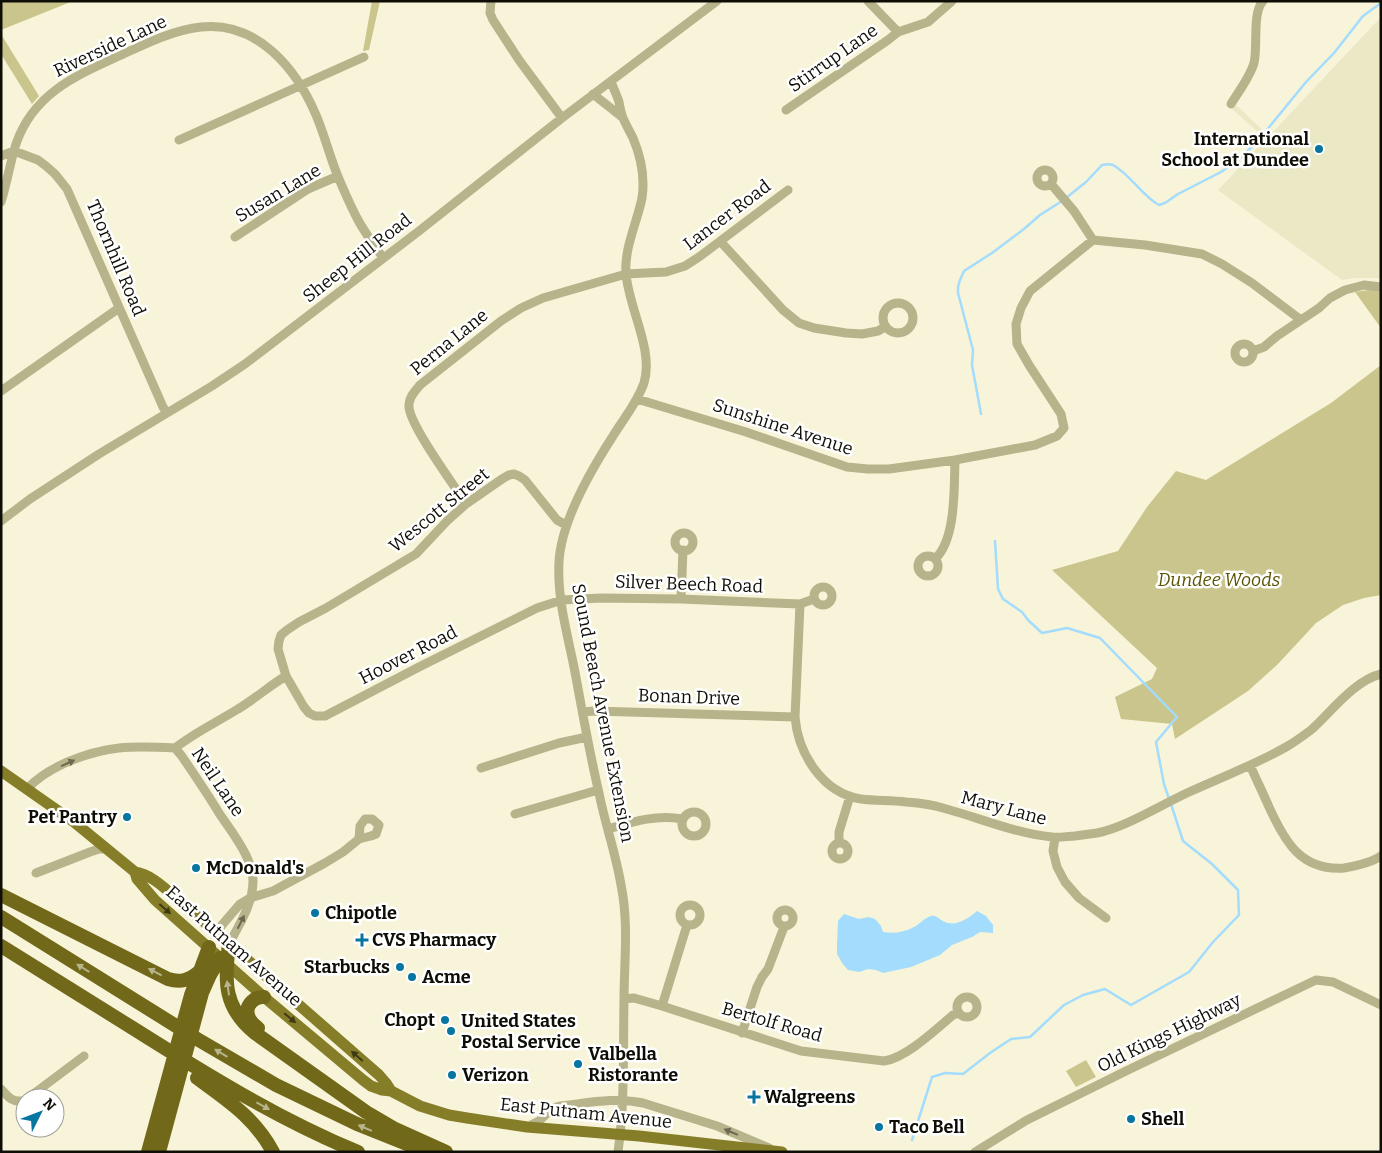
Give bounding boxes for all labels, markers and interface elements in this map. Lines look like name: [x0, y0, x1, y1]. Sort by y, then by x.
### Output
street label: Riverside Lane: [50, 10, 170, 82]
street label: Stirrup Lane: [784, 19, 882, 97]
place label: International School at Dundee: [1161, 128, 1309, 171]
marker: International School at Dundee: [1313, 143, 1325, 155]
street label: Susan Lane: [231, 159, 325, 227]
street label: Lancer Road: [679, 175, 775, 255]
street label: Thornhill Road: [82, 197, 150, 320]
street label: Sheep Hill Road: [298, 208, 416, 307]
street label: Perna Lane: [406, 304, 492, 380]
street label: Sunshine Avenue: [710, 394, 856, 460]
street label: Wescott Street: [385, 463, 494, 557]
park label: Dundee Woods: [1158, 569, 1281, 591]
street label: Silver Beech Road: [615, 570, 764, 598]
street label: Sound Beach Avenue Extension: [567, 582, 639, 845]
street label: Hoover Road: [355, 621, 461, 689]
street label: Bonan Drive: [637, 684, 741, 710]
street label: Neil Lane: [187, 743, 249, 821]
one-way arrow: [61, 758, 75, 766]
street label: Mary Lane: [959, 786, 1049, 830]
place label: Pet Pantry: [28, 806, 118, 828]
marker: Pet Pantry: [121, 811, 133, 823]
place label: McDonald's: [206, 857, 304, 879]
marker: McDonald's: [190, 862, 202, 874]
street label: East Putnam Avenue: [162, 881, 306, 1011]
place label: Chipotle: [325, 902, 397, 924]
one-way arrow: [158, 903, 170, 915]
marker: Chipotle: [309, 907, 321, 919]
one-way arrow: [237, 915, 245, 929]
place label: CVS Pharmacy: [372, 929, 497, 951]
marker: CVS Pharmacy: [356, 934, 368, 946]
place label: Starbucks: [304, 956, 390, 978]
marker: Starbucks: [394, 961, 406, 973]
one-way arrow: [76, 963, 90, 972]
place label: Acme: [422, 966, 471, 988]
one-way arrow: [148, 968, 162, 976]
marker: Acme: [406, 971, 418, 983]
one-way arrow: [224, 980, 232, 996]
street label: Old Kings Highway: [1094, 988, 1245, 1077]
street label: Bertolf Road: [719, 997, 825, 1047]
place label: Chopt: [384, 1009, 435, 1031]
place label: United States Postal Service: [461, 1010, 581, 1053]
one-way arrow: [283, 1013, 296, 1024]
marker: Chopt: [439, 1014, 451, 1026]
marker: United States Postal Service: [445, 1025, 457, 1037]
place label: Valbella Ristorante: [588, 1043, 678, 1086]
one-way arrow: [215, 1049, 228, 1058]
one-way arrow: [351, 1051, 363, 1062]
marker: Valbella Ristorante: [572, 1058, 584, 1070]
place label: Verizon: [462, 1064, 529, 1086]
marker: Verizon: [446, 1069, 458, 1081]
place label: Walgreens: [764, 1086, 856, 1108]
north arrow: [15, 1088, 65, 1138]
marker: Walgreens: [748, 1091, 760, 1103]
street label: East Putnam Avenue: [499, 1093, 673, 1133]
text: N: [39, 1095, 59, 1114]
one-way arrow: [255, 1102, 270, 1110]
place label: Shell: [1141, 1108, 1185, 1130]
marker: Shell: [1125, 1113, 1137, 1125]
place label: Taco Bell: [889, 1116, 965, 1138]
marker: Taco Bell: [873, 1121, 885, 1133]
one-way arrow: [358, 1123, 373, 1131]
one-way arrow: [724, 1128, 739, 1136]

